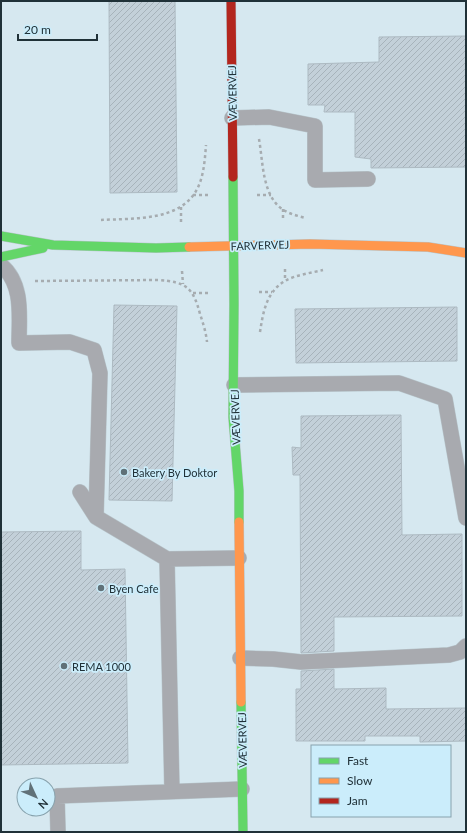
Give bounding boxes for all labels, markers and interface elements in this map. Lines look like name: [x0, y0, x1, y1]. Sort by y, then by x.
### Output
scale bar: [18, 16, 97, 42]
text: 20 m: [24, 22, 51, 37]
street label: VÆVERVEJ: [225, 65, 239, 121]
street label: FARVERVEJ: [230, 237, 290, 253]
street label: VÆVERVEJ: [228, 389, 242, 445]
place label: Bakery By Doktor: [132, 466, 217, 479]
marker: Bakery By Doktor: [119, 467, 129, 477]
place label: Byen Cafe: [109, 582, 159, 595]
marker: Byen Cafe: [96, 583, 106, 593]
place label: REMA 1000: [72, 660, 131, 673]
marker: REMA 1000: [59, 661, 69, 671]
street label: VÆVERVEJ: [235, 712, 249, 768]
legend: [311, 745, 451, 817]
text: Fast: [347, 753, 369, 768]
text: Slow: [347, 773, 373, 788]
north arrow: [16, 777, 56, 817]
text: Jam: [347, 793, 368, 808]
text: N: [36, 797, 51, 812]

